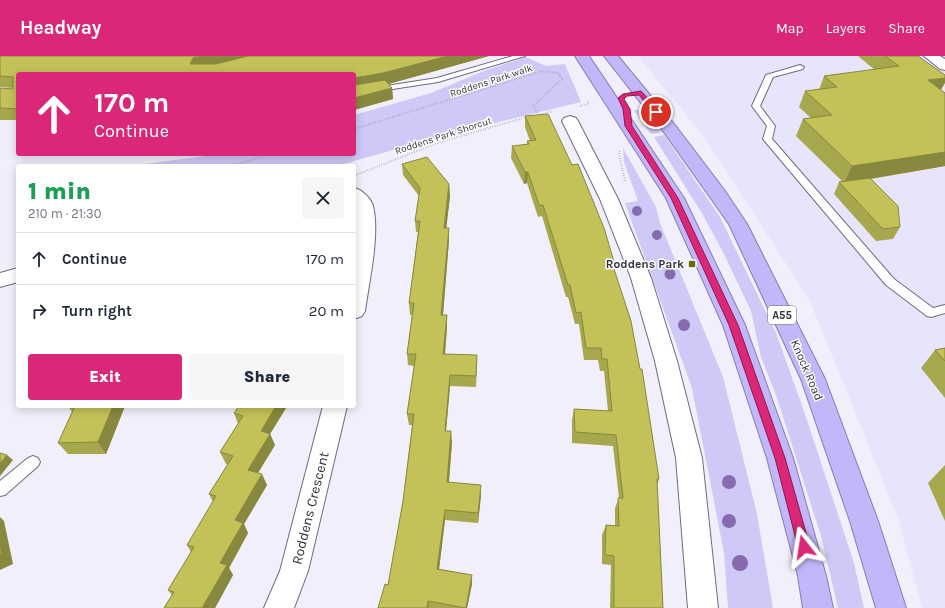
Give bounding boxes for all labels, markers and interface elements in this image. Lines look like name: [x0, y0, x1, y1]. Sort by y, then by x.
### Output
text: Headway: [20, 17, 101, 39]
text: Map: [776, 20, 804, 37]
text: Layers: [826, 20, 866, 37]
text: Share: [888, 20, 925, 37]
street label: Roddens Park walk: [449, 62, 534, 100]
text: 170 m: [94, 86, 169, 119]
icon: ahead: [28, 88, 80, 140]
pin: [639, 95, 673, 129]
icon: arrive: [645, 101, 667, 123]
street label: Roddens Park Shorcut: [393, 115, 493, 157]
text: Continue: [94, 120, 169, 142]
text: 1 min: [28, 177, 91, 205]
button: close: [302, 177, 344, 219]
text: 210 m · 21:30: [28, 206, 102, 221]
icon: ahead: [28, 248, 50, 270]
text: Continue: [62, 250, 127, 268]
text: 170 m: [306, 250, 344, 268]
place label: Roddens Park: [606, 257, 684, 271]
marker: Roddens Park: [687, 259, 697, 269]
icon: right: [28, 300, 50, 322]
text: Turn right: [62, 302, 132, 320]
text: 20 m: [309, 302, 344, 320]
road number: A55: [768, 306, 796, 324]
street label: Knock Road: [788, 338, 826, 402]
button: Exit: [28, 354, 182, 400]
button: Share: [190, 354, 344, 400]
street label: Roddens Crescent: [288, 450, 333, 566]
position arrow: [783, 526, 825, 568]

